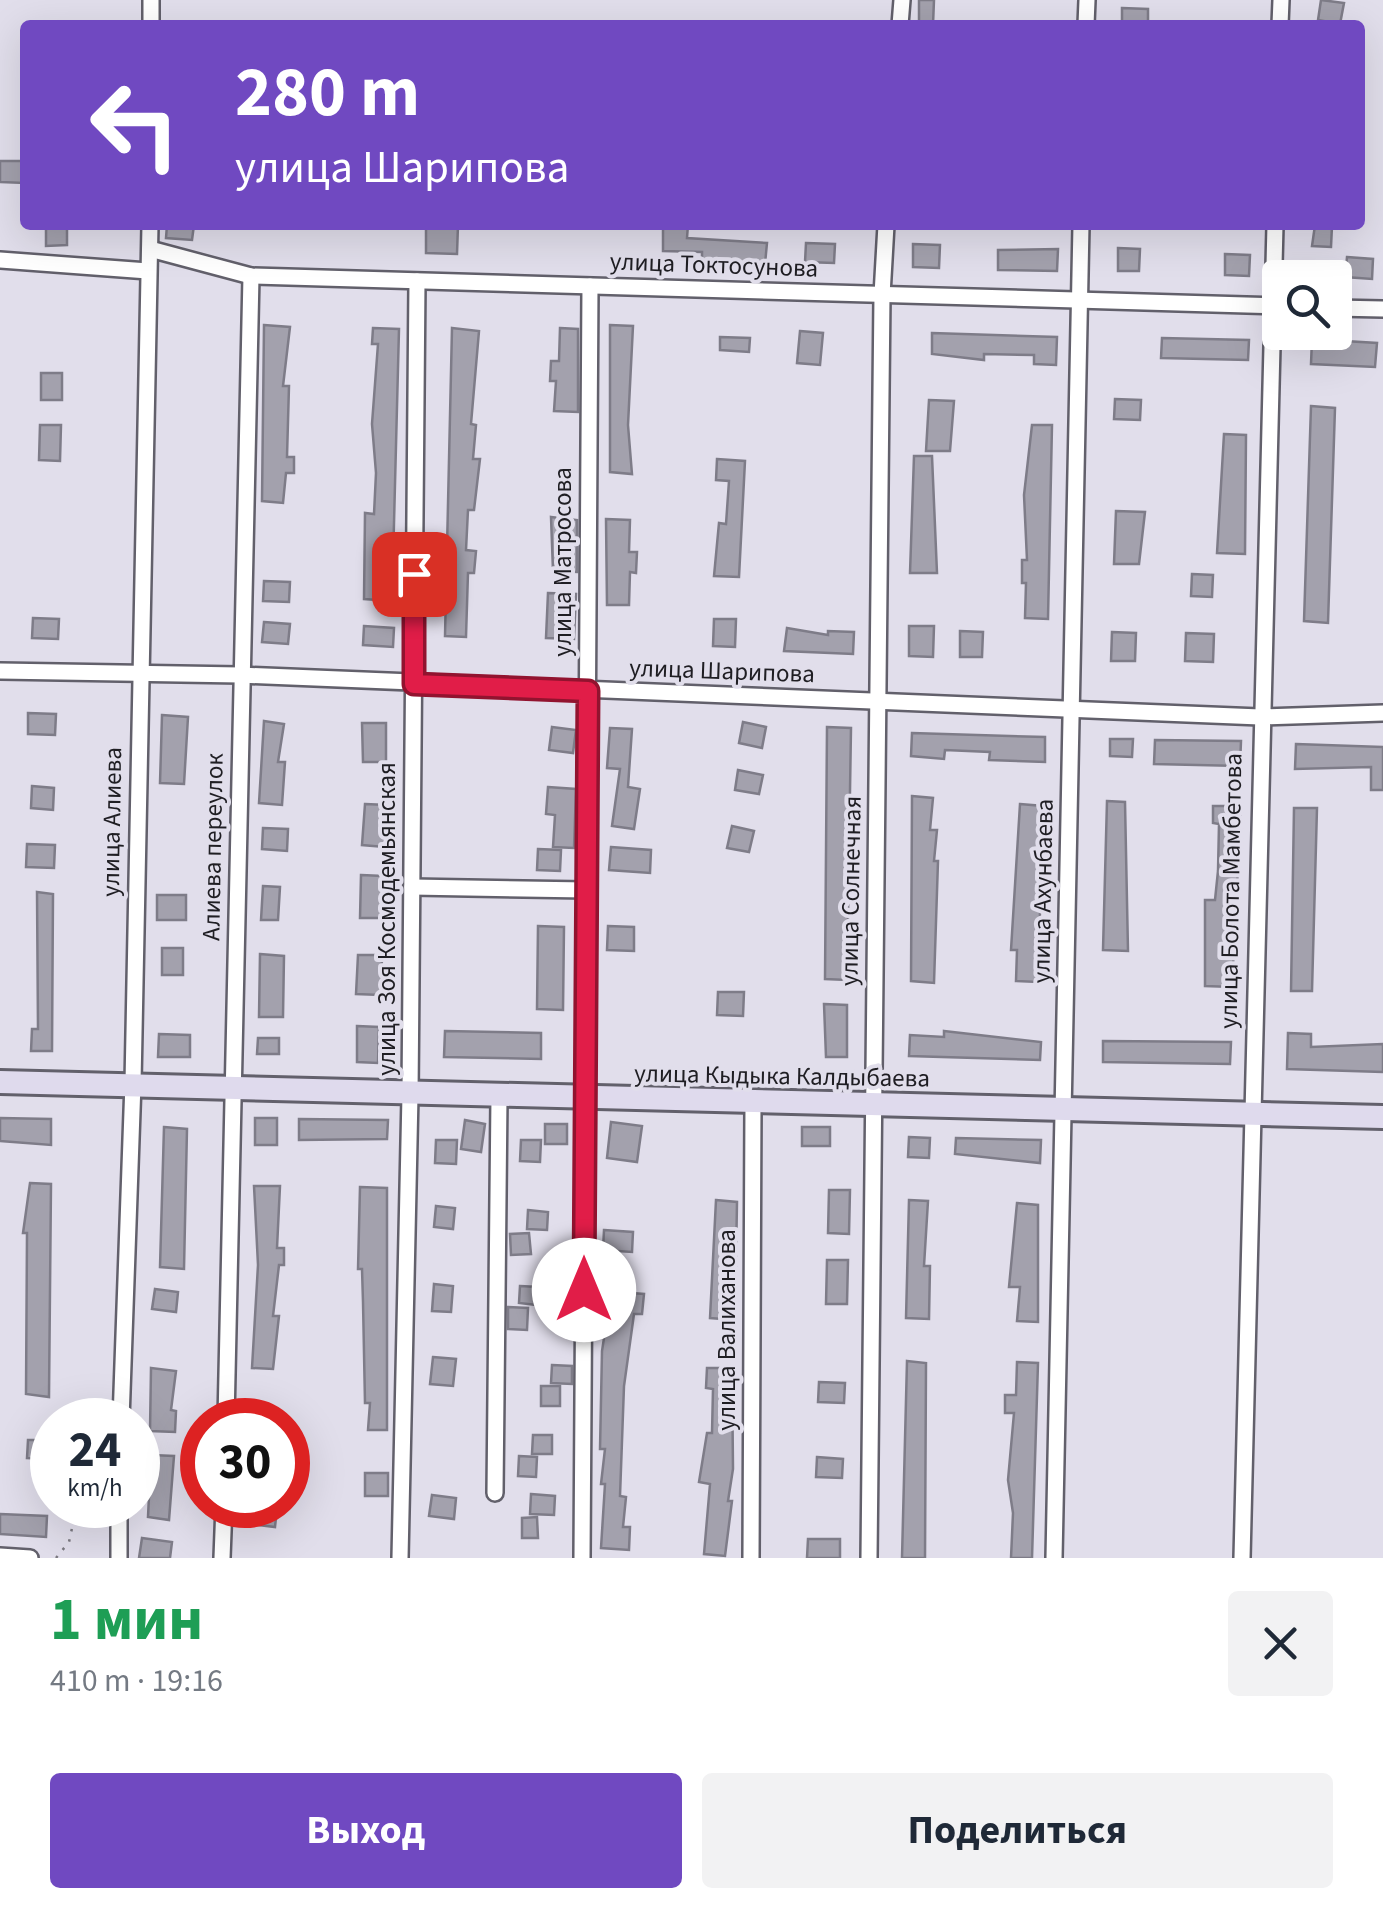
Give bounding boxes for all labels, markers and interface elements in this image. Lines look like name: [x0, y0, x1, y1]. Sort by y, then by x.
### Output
text: 280 m: [235, 43, 420, 143]
icon: left: [70, 60, 200, 190]
text: улица Шарипова: [235, 136, 569, 200]
street label: улица Токтосунова: [609, 243, 819, 287]
map controls: [1262, 260, 1352, 350]
button: search: [1262, 260, 1352, 350]
street label: улица Матросова: [545, 467, 581, 657]
pin: [372, 532, 457, 617]
icon: arrive: [387, 547, 442, 602]
street label: улица Шарипова: [629, 650, 815, 692]
street label: улица Алиева: [93, 747, 131, 897]
street label: Алиева переулок: [193, 752, 233, 941]
street label: улица Болота Мамбетова: [1211, 753, 1251, 1029]
street label: улица Зоя Космодемьянская: [369, 762, 405, 1076]
street label: улица Солнечная: [831, 795, 871, 987]
street label: улица Ахунбаева: [1023, 798, 1063, 984]
street label: улица Кыдыка Калдыбаева: [634, 1055, 930, 1097]
street label: улица Валиханова: [709, 1229, 745, 1431]
position arrow: [532, 1238, 636, 1342]
speed limit sign: 30: [180, 1398, 310, 1528]
text: 24: [69, 1415, 121, 1486]
text: km/h: [67, 1470, 123, 1506]
text: 1 мин: [50, 1578, 203, 1663]
button: close: [1228, 1591, 1333, 1696]
text: 410 m · 19:16: [50, 1658, 223, 1704]
button: Выход: [50, 1773, 682, 1888]
button: Поделиться: [702, 1773, 1333, 1888]

